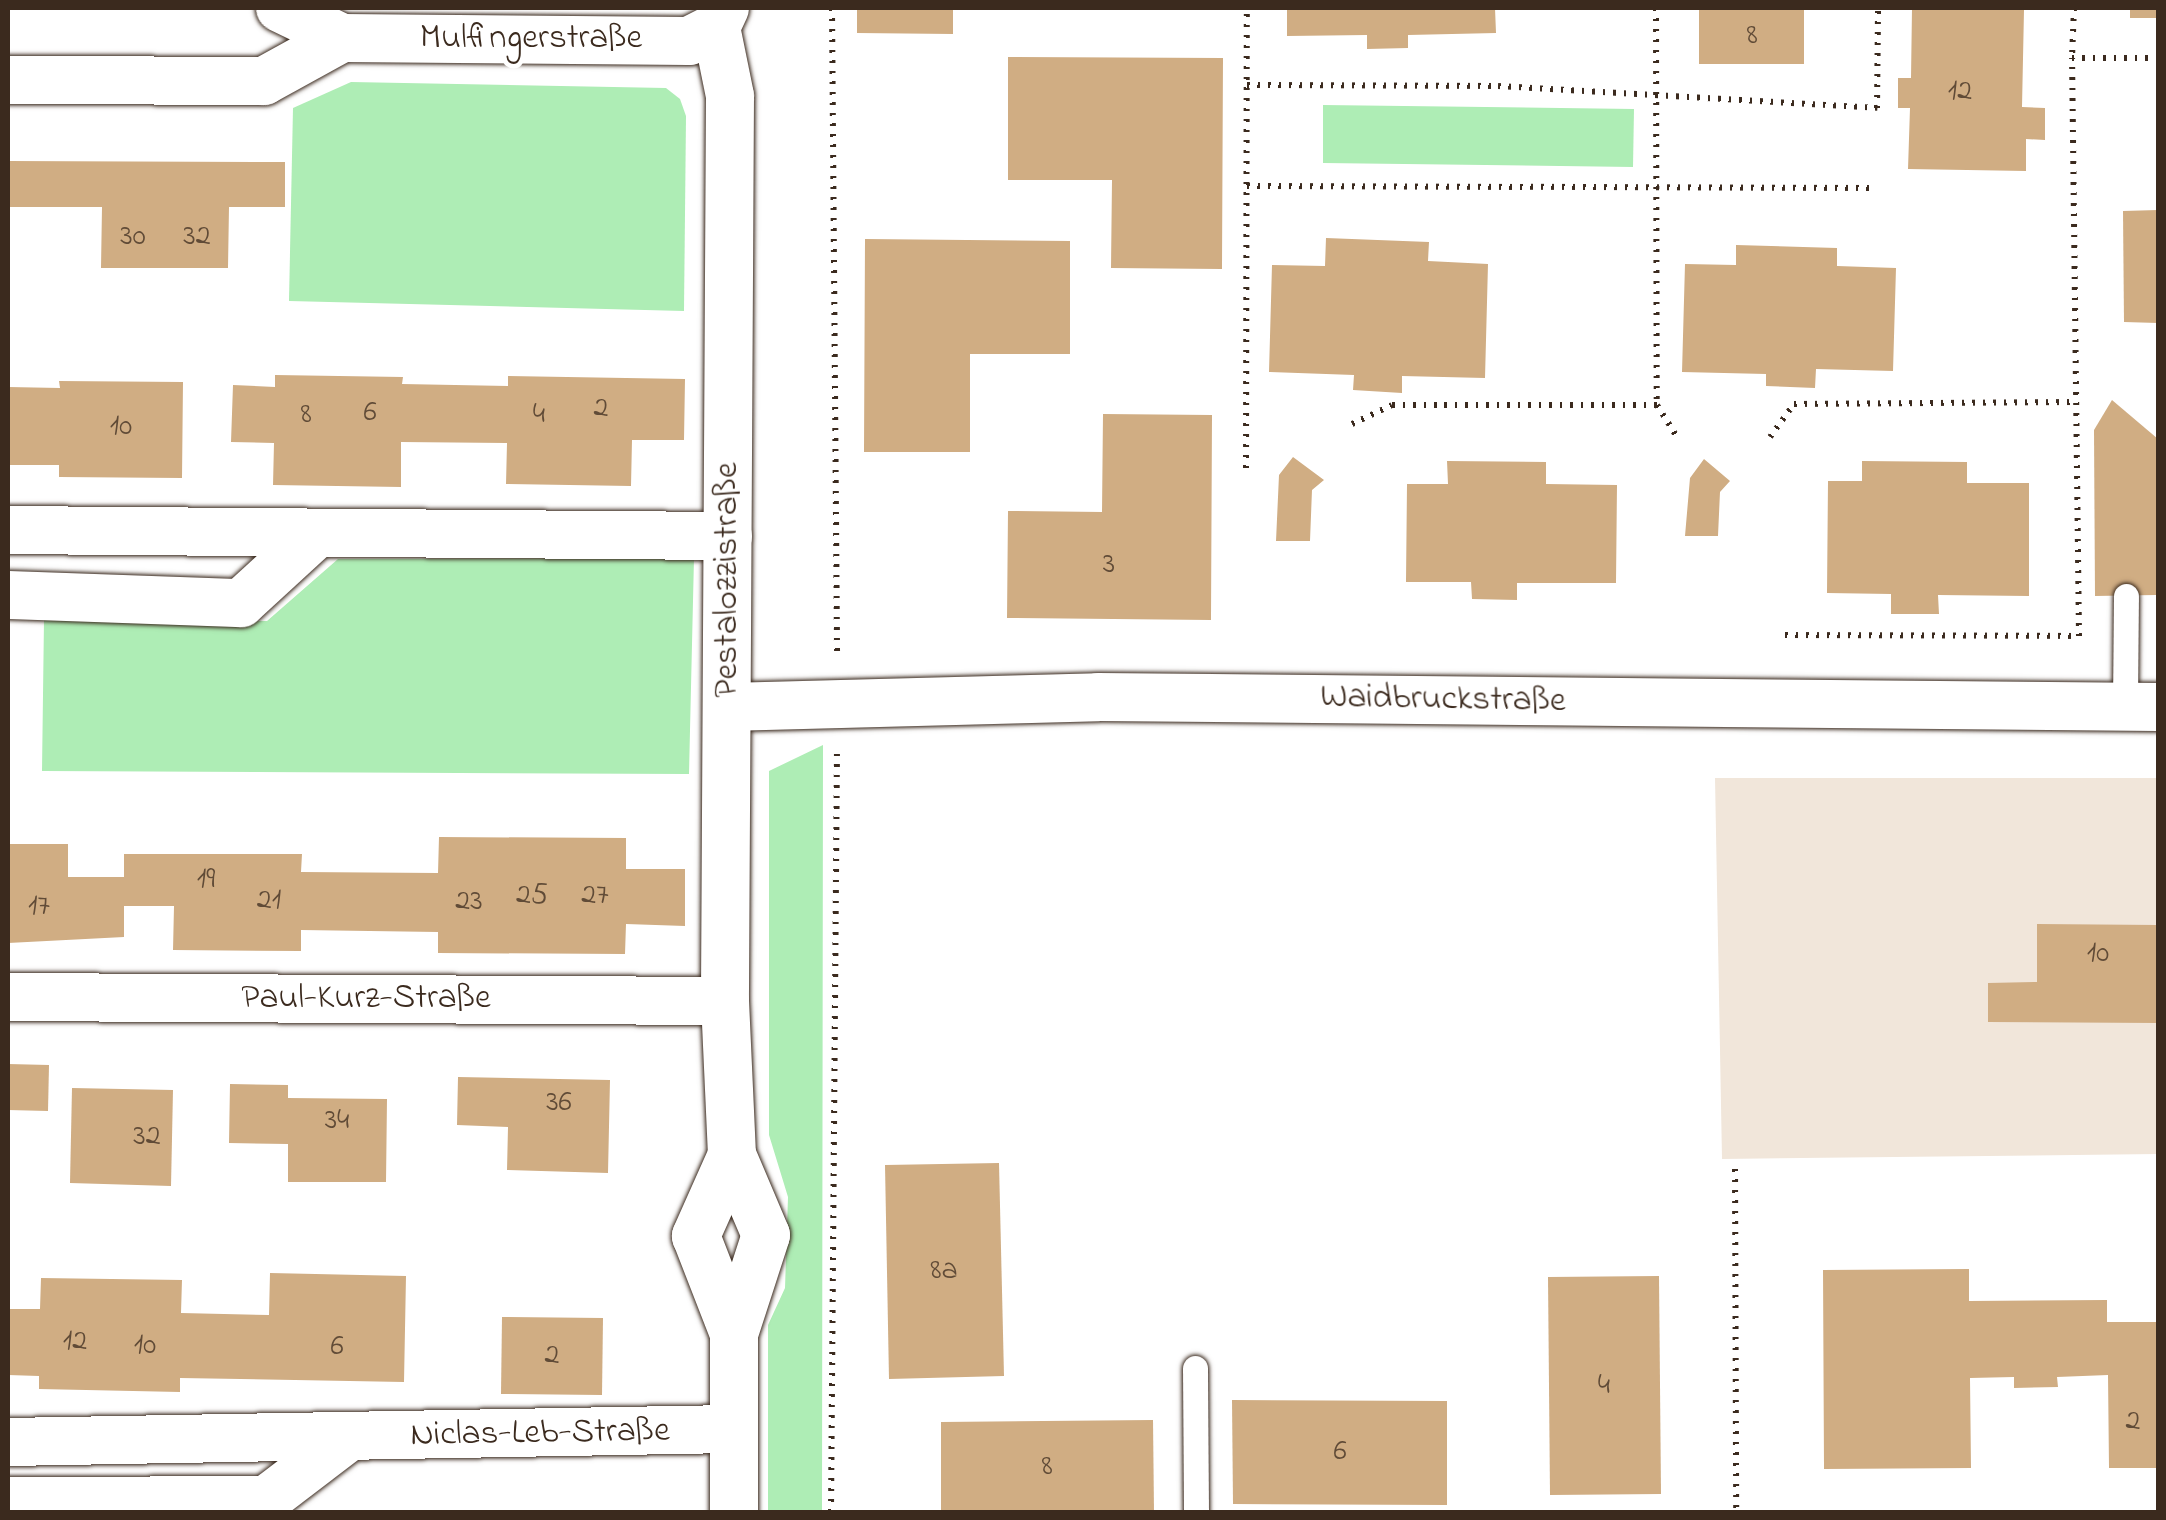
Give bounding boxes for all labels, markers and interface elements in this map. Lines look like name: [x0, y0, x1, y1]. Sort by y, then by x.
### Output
street label: Mulfingerstraße: [420, 18, 642, 60]
house number: 8: [1746, 18, 1758, 54]
house number: 12: [1948, 74, 1972, 110]
house number: 30: [120, 219, 146, 255]
house number: 32: [183, 219, 211, 255]
house number: 2: [594, 391, 608, 427]
house number: 6: [363, 395, 377, 431]
house number: 8: [300, 397, 312, 433]
house number: 4: [533, 397, 545, 433]
house number: 10: [110, 409, 132, 445]
street label: Pestalozzistraße: [707, 462, 749, 698]
house number: 3: [1103, 547, 1115, 583]
street label: Waidbruckstraße: [1320, 677, 1566, 723]
house number: 19: [197, 862, 215, 898]
house number: 25: [516, 878, 548, 914]
house number: 27: [581, 878, 609, 914]
house number: 21: [257, 883, 281, 919]
house number: 23: [455, 884, 483, 920]
house number: 17: [28, 889, 50, 925]
house number: 10: [2087, 936, 2109, 972]
street label: Paul-Kurz-Straße: [241, 978, 491, 1020]
house number: 36: [546, 1085, 572, 1121]
house number: 34: [325, 1103, 349, 1139]
house number: 32: [133, 1119, 161, 1155]
house number: 8a: [930, 1253, 958, 1289]
house number: 12: [63, 1324, 87, 1360]
house number: 10: [134, 1328, 156, 1364]
house number: 6: [330, 1329, 344, 1365]
house number: 2: [545, 1338, 559, 1374]
house number: 4: [1598, 1368, 1610, 1404]
house number: 2: [2126, 1404, 2140, 1440]
street label: Niclas-Leb-Straße: [410, 1411, 670, 1457]
house number: 6: [1333, 1434, 1347, 1470]
house number: 8: [1041, 1449, 1053, 1485]

